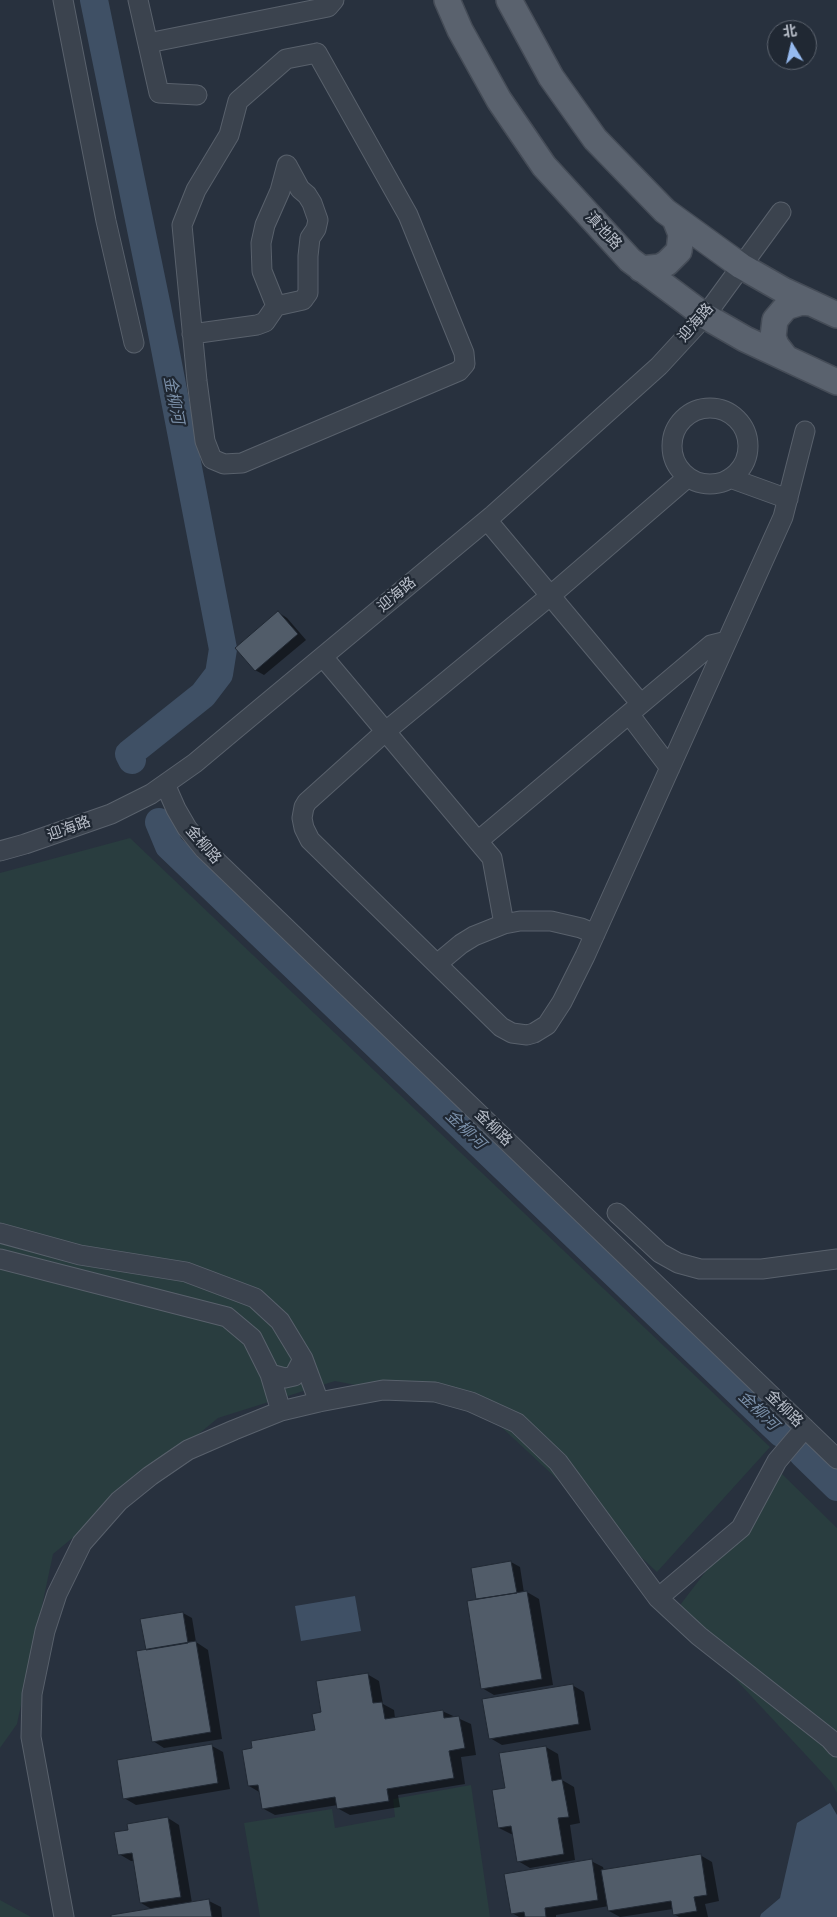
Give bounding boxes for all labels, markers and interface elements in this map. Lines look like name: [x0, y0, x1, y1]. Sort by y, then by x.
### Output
north arrow: [767, 20, 817, 70]
text: 北: [781, 21, 798, 41]
street label: 滇池路: [581, 208, 625, 254]
street label: 迎海路: [674, 300, 718, 346]
water label: 金柳河: [159, 375, 187, 425]
street label: 迎海路: [374, 574, 420, 616]
street label: 迎海路: [45, 813, 93, 845]
street label: 金柳路: [181, 822, 225, 868]
water label: 金柳河: [441, 1106, 489, 1154]
street label: 金柳路: [471, 1106, 515, 1150]
water label: 金柳河: [734, 1387, 782, 1435]
street label: 金柳路: [762, 1387, 806, 1431]

